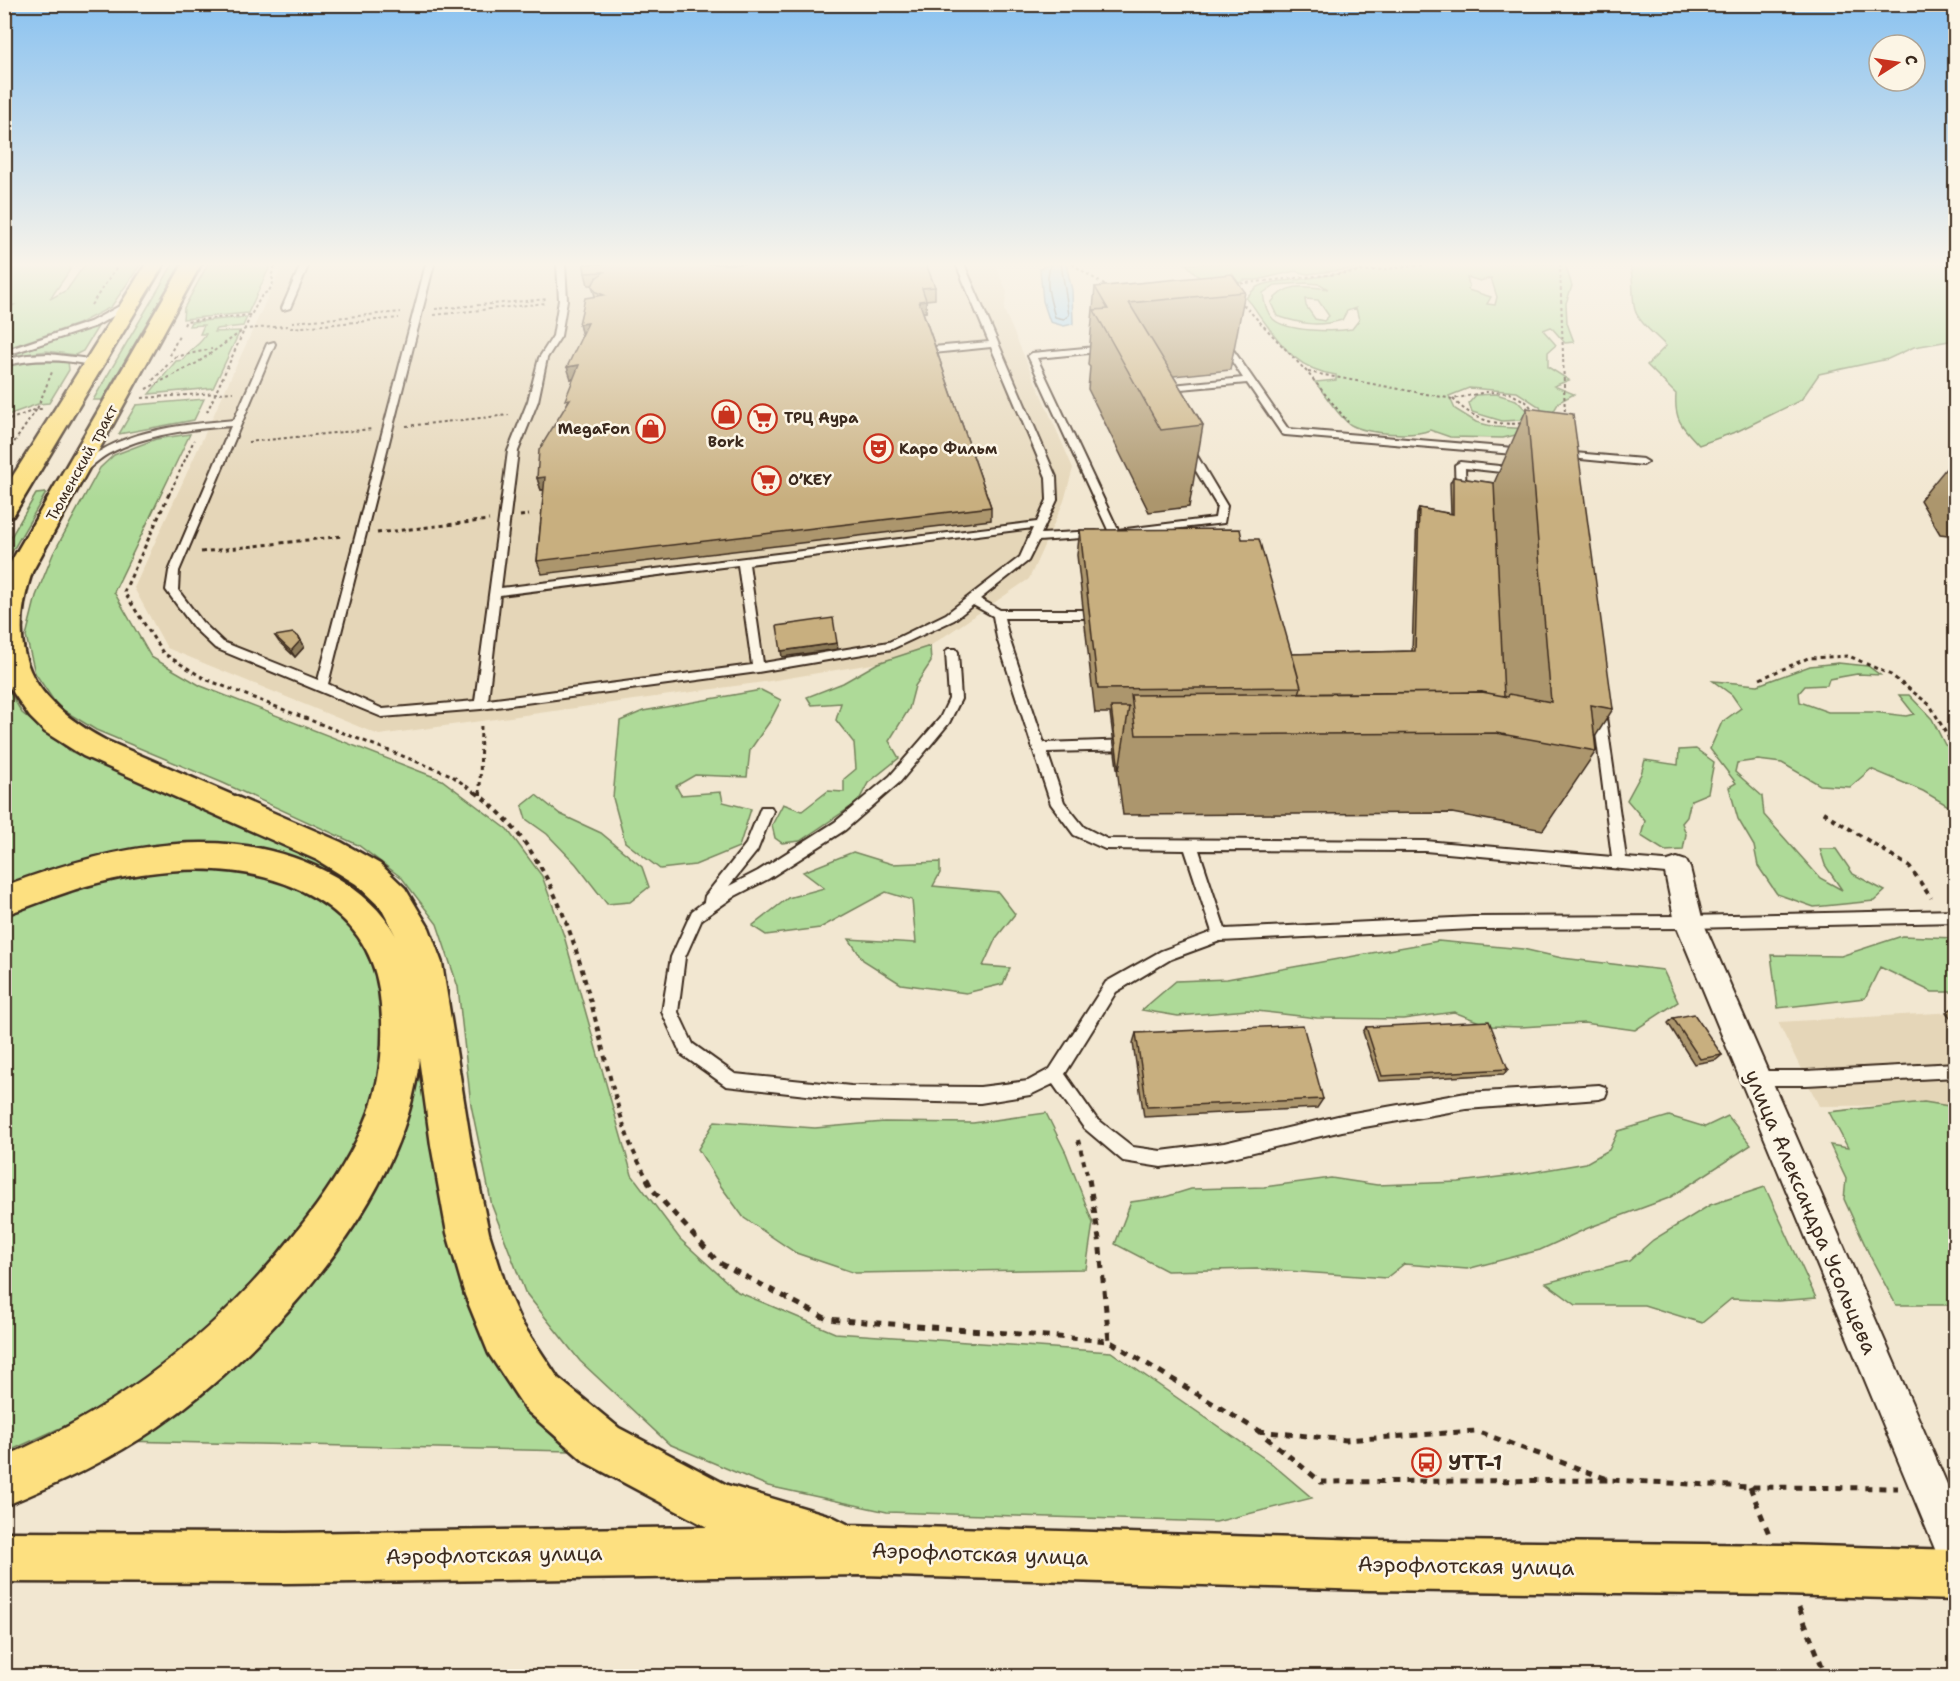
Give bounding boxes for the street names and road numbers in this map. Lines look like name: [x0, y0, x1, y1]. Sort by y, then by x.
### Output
street label: Тюменский тракт: [42, 401, 122, 525]
street label: улица Александра Усольцева: [1738, 1065, 1884, 1359]
street label: Аэрофлотская улица: [871, 1536, 1089, 1572]
street label: Аэрофлотская улица: [385, 1539, 603, 1571]
street label: Аэрофлотская улица: [1357, 1550, 1575, 1582]

